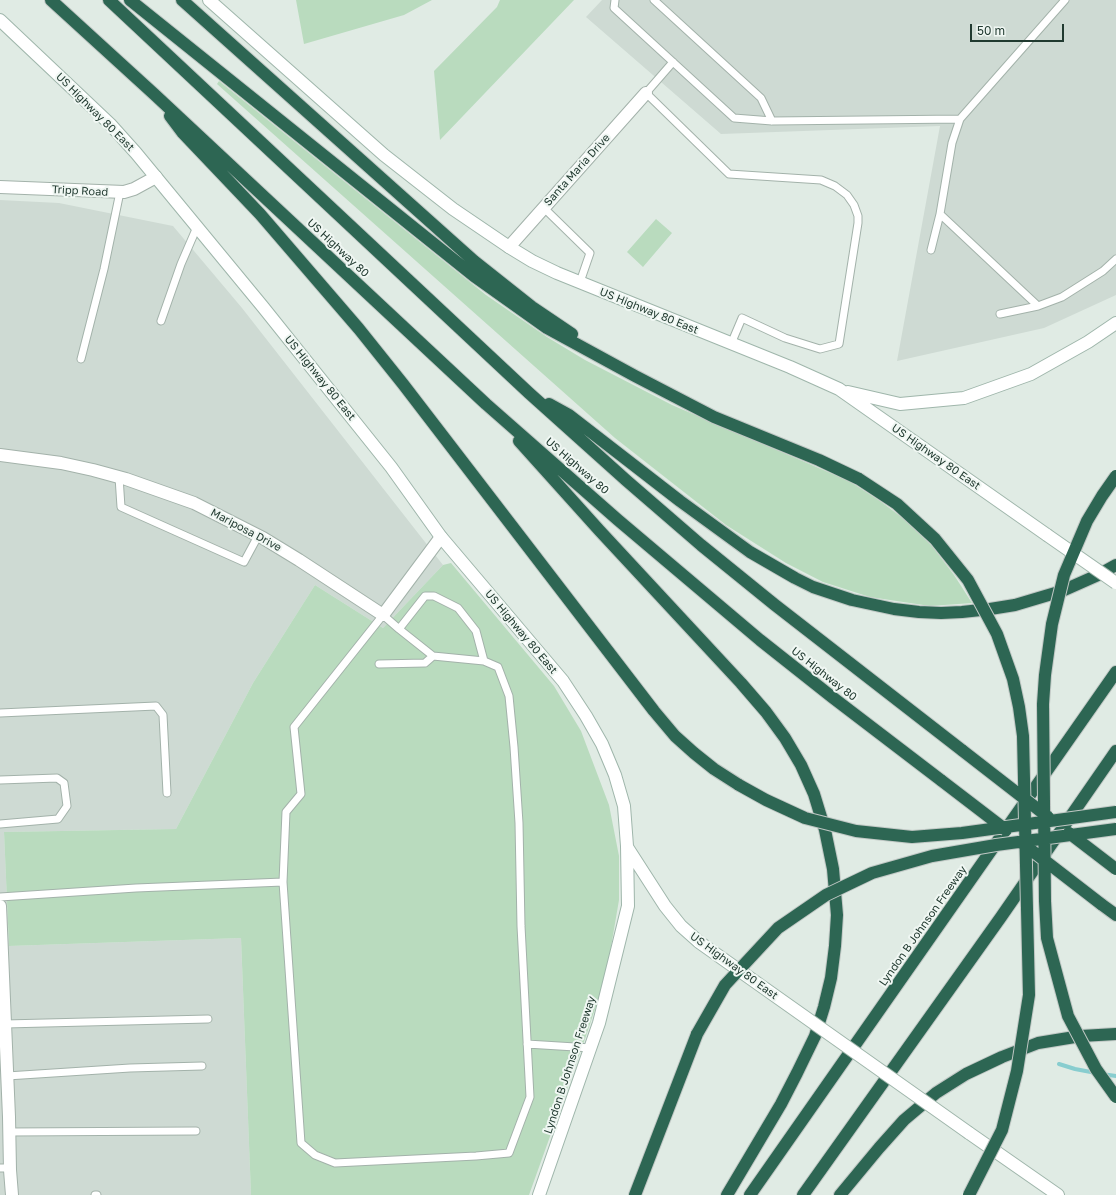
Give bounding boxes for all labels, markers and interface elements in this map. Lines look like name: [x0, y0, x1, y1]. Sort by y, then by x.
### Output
scale bar: [972, 16, 1066, 42]
text: 50 m: [977, 23, 1005, 38]
street label: US Highway 80 East: [53, 70, 137, 154]
street label: Santa Maria Drive: [541, 131, 613, 209]
street label: Tripp Road: [52, 183, 108, 199]
street label: US Highway 80: [304, 216, 372, 280]
street label: US Highway 80 East: [598, 285, 700, 337]
street label: US Highway 80 East: [282, 333, 358, 423]
street label: US Highway 80 East: [889, 421, 983, 493]
street label: US Highway 80: [543, 435, 611, 497]
street label: Mariposa Drive: [208, 506, 284, 554]
street label: US Highway 80 East: [482, 587, 560, 677]
street label: US Highway 80: [789, 644, 859, 704]
street label: Lyndon B Johnson Freeway: [876, 863, 970, 989]
street label: US Highway 80 East: [687, 930, 781, 1002]
street label: Lyndon B Johnson Freeway: [542, 995, 598, 1135]

